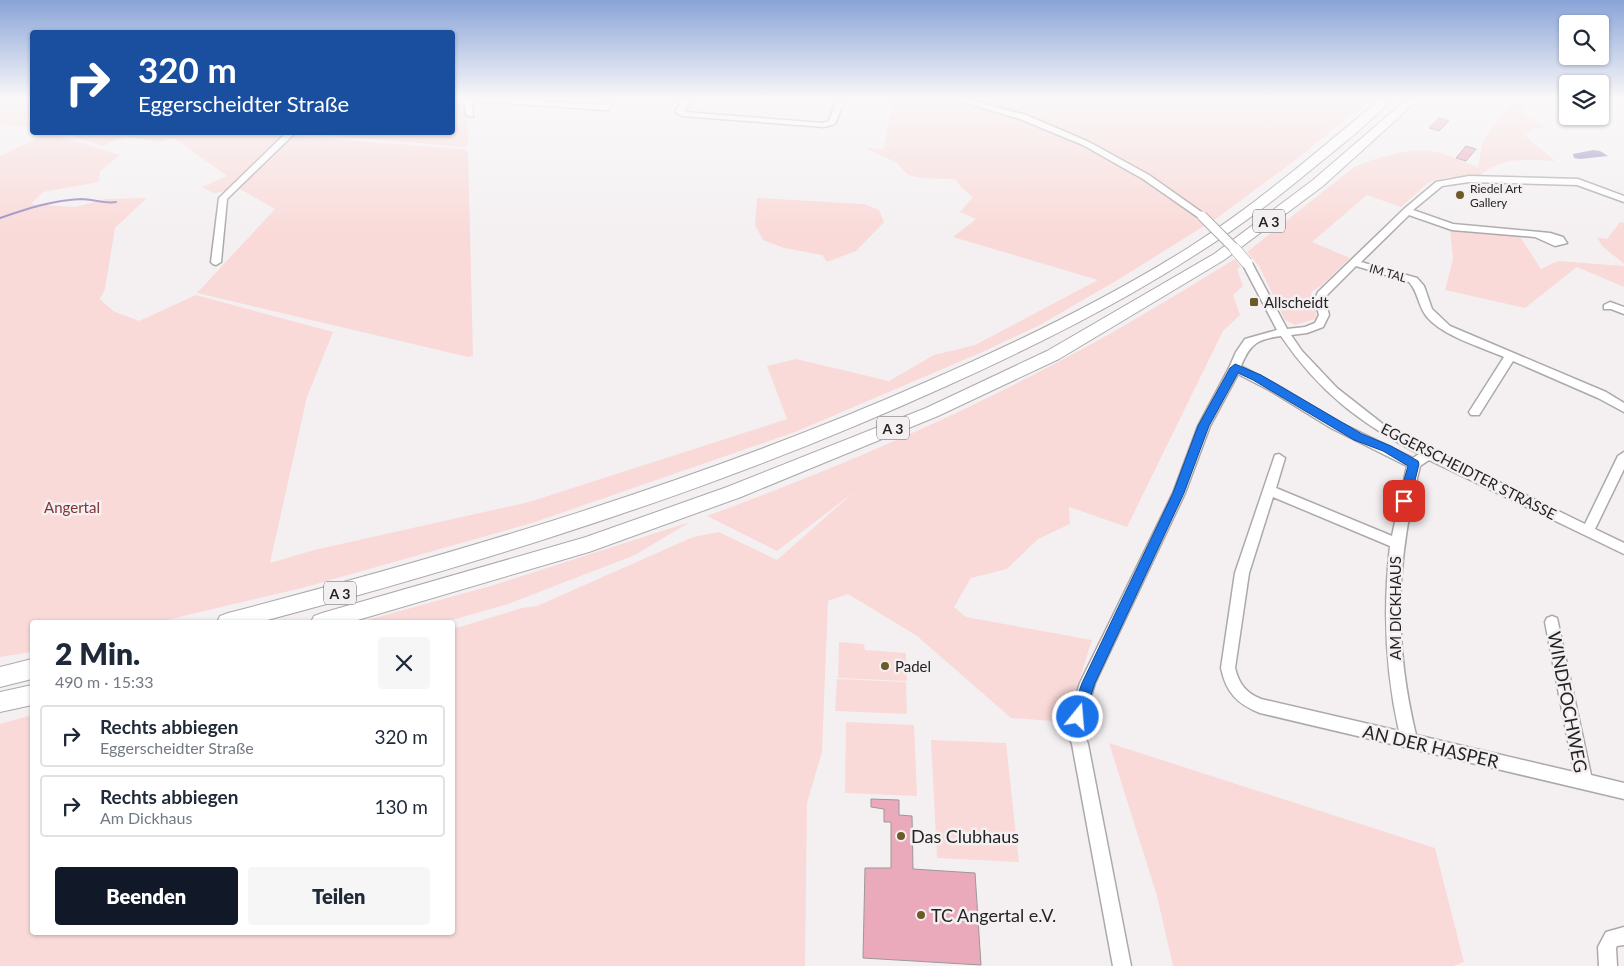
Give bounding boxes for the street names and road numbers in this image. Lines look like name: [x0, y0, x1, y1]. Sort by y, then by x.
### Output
road number: A 3: [1253, 210, 1285, 232]
street label: IM TAL: [1368, 261, 1408, 285]
road number: A 3: [877, 416, 909, 439]
street label: EGGERSCHEIDTER STRASSE: [1378, 419, 1560, 523]
street label: AM DICKHAUS: [1386, 556, 1404, 660]
road number: A 3: [324, 582, 356, 604]
street label: WINDFOCHWEG: [1544, 630, 1592, 774]
street label: AN DER HASPER: [1361, 720, 1502, 772]

